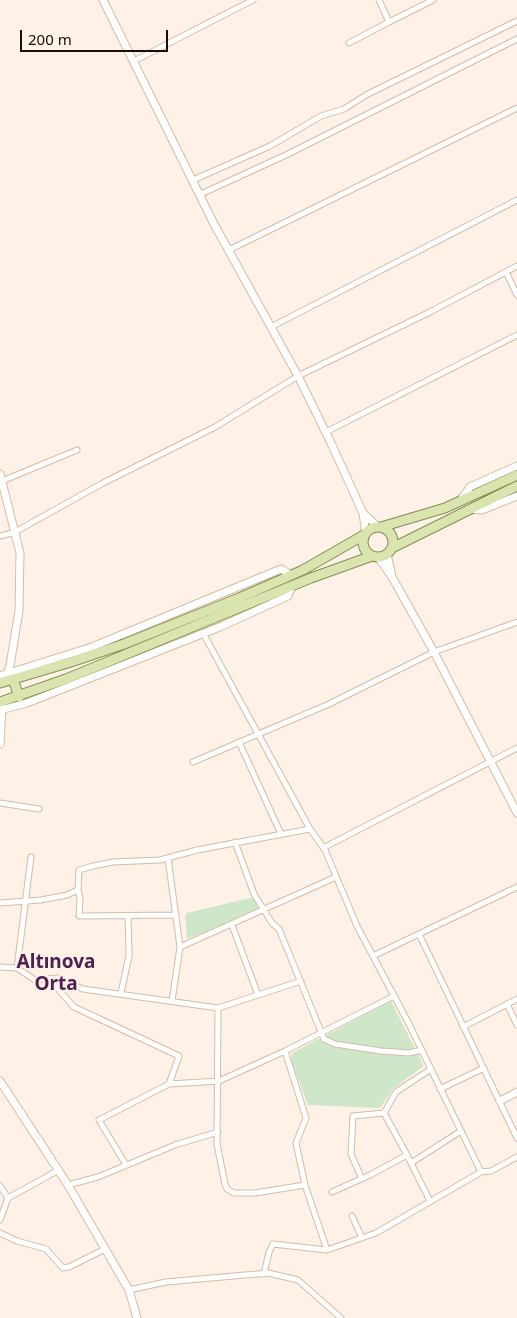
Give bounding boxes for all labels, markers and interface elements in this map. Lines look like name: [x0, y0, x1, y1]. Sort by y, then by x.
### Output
scale bar: [22, 20, 170, 52]
text: 200 m: [28, 29, 72, 49]
district label: Altınova Orta: [17, 952, 95, 996]

